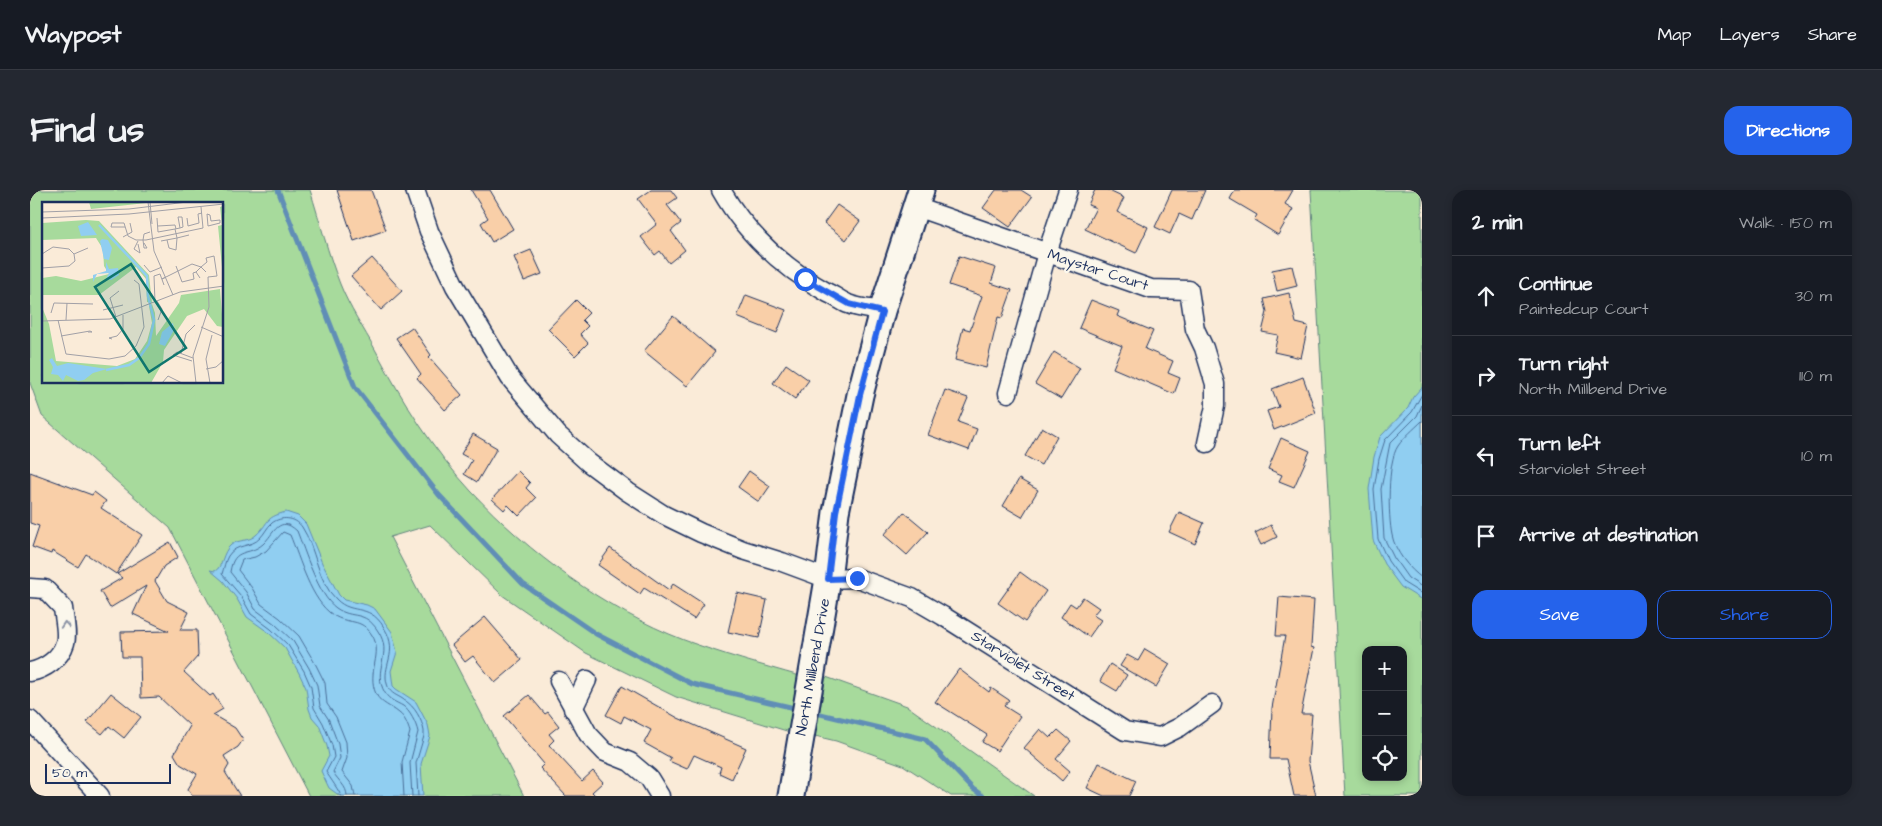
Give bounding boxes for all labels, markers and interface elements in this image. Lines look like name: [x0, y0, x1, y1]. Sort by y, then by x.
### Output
text: Waypost: [25, 18, 122, 52]
text: Map: [1657, 22, 1691, 47]
text: Layers: [1719, 22, 1780, 47]
text: Share: [1808, 22, 1857, 47]
text: Find us: [30, 106, 144, 155]
button: Directions: [1724, 106, 1852, 155]
inset map: [42, 202, 224, 384]
text: 2 min: [1472, 208, 1522, 237]
text: Walk · 150 m: [1739, 212, 1832, 234]
street label: Maystar Court: [1045, 244, 1151, 297]
route start: [794, 268, 817, 291]
text: Continue: [1519, 271, 1593, 298]
icon: ahead: [1472, 282, 1500, 310]
text: 30 m: [1795, 285, 1832, 307]
text: Paintedcup Court: [1519, 298, 1648, 320]
text: Turn right: [1519, 351, 1608, 378]
icon: right: [1472, 362, 1500, 390]
text: 110 m: [1799, 365, 1832, 387]
text: North Millbend Drive: [1519, 378, 1667, 400]
text: Turn left: [1519, 431, 1600, 458]
icon: left: [1472, 442, 1500, 470]
text: 10 m: [1801, 445, 1832, 467]
text: Starviolet Street: [1519, 458, 1646, 480]
icon: arrive: [1472, 522, 1500, 550]
text: Arrive at destination: [1519, 522, 1698, 549]
route end: [846, 567, 869, 590]
button: Save: [1472, 590, 1647, 639]
button: Share: [1657, 590, 1832, 639]
street label: North Millbend Drive: [791, 597, 835, 737]
one-way arrow: [59, 621, 70, 629]
street label: Starviolet Street: [967, 626, 1079, 706]
map controls: [1362, 646, 1407, 781]
button: +: [1362, 646, 1407, 691]
button: −: [1362, 691, 1407, 736]
button: locate: [1362, 736, 1407, 781]
scale bar: [45, 761, 171, 784]
text: 50 m: [52, 763, 87, 783]

